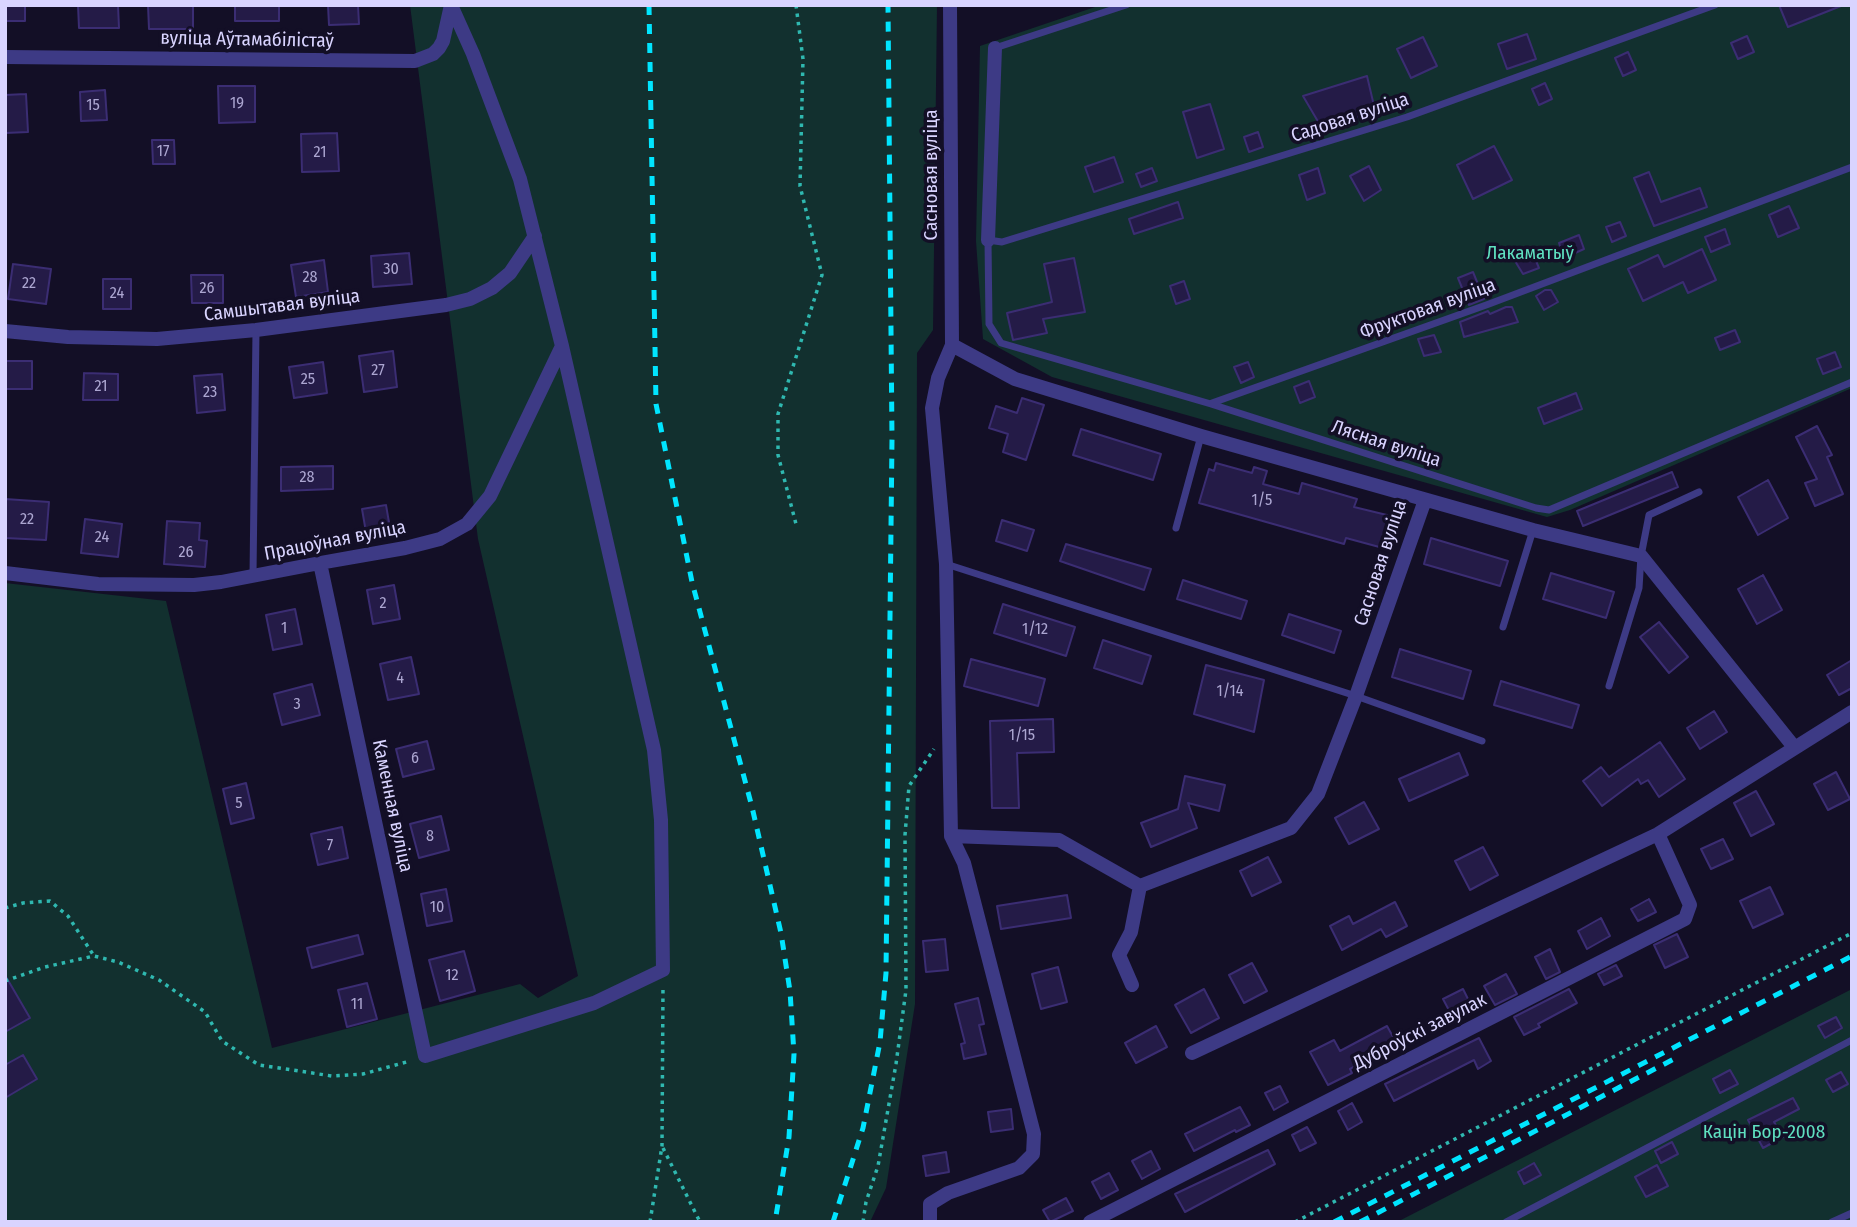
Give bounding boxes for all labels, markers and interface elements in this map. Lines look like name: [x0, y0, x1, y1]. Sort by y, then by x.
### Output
street label: вуліца Аўтамабілістаў: [160, 27, 334, 53]
street label: Садовая вуліца: [1288, 88, 1412, 148]
house number: 19: [230, 94, 244, 114]
house number: 15: [86, 96, 100, 116]
street label: Сасновая вуліца: [921, 109, 943, 241]
house number: 17: [157, 142, 169, 162]
house number: 21: [314, 143, 326, 163]
park label: Лакаматыў: [1486, 243, 1574, 265]
house number: 30: [383, 260, 399, 280]
house number: 28: [302, 268, 318, 288]
house number: 22: [22, 274, 36, 294]
street label: Фруктовая вуліца: [1357, 274, 1499, 344]
house number: 26: [200, 279, 214, 299]
house number: 24: [110, 284, 124, 304]
street label: Самшытавая вуліца: [203, 285, 361, 327]
house number: 27: [371, 361, 385, 381]
house number: 25: [301, 370, 315, 390]
house number: 21: [95, 377, 107, 397]
house number: 23: [203, 383, 217, 403]
street label: Лясная вуліца: [1328, 416, 1444, 472]
house number: 28: [299, 468, 315, 488]
house number: 1/5: [1252, 491, 1272, 511]
street label: Сасновая вуліца: [1350, 497, 1412, 629]
house number: 22: [20, 510, 34, 530]
street label: Працоўная вуліца: [262, 516, 408, 566]
house number: 24: [95, 528, 109, 548]
house number: 26: [179, 543, 193, 563]
house number: 2: [379, 594, 387, 614]
house number: 1: [281, 619, 287, 639]
house number: 1/12: [1022, 620, 1048, 640]
house number: 4: [396, 669, 404, 689]
house number: 1/14: [1217, 682, 1243, 702]
house number: 3: [293, 695, 301, 715]
house number: 1/15: [1009, 726, 1035, 746]
street label: Каменная вуліца: [367, 738, 417, 874]
house number: 6: [411, 749, 419, 769]
house number: 5: [235, 794, 243, 814]
house number: 8: [426, 827, 434, 847]
house number: 7: [327, 836, 333, 856]
house number: 10: [430, 898, 444, 918]
house number: 12: [445, 966, 459, 986]
street label: Дуброўскі завулак: [1349, 989, 1491, 1075]
house number: 11: [351, 995, 363, 1015]
park label: Кацін Бор-2008: [1703, 1122, 1825, 1144]

